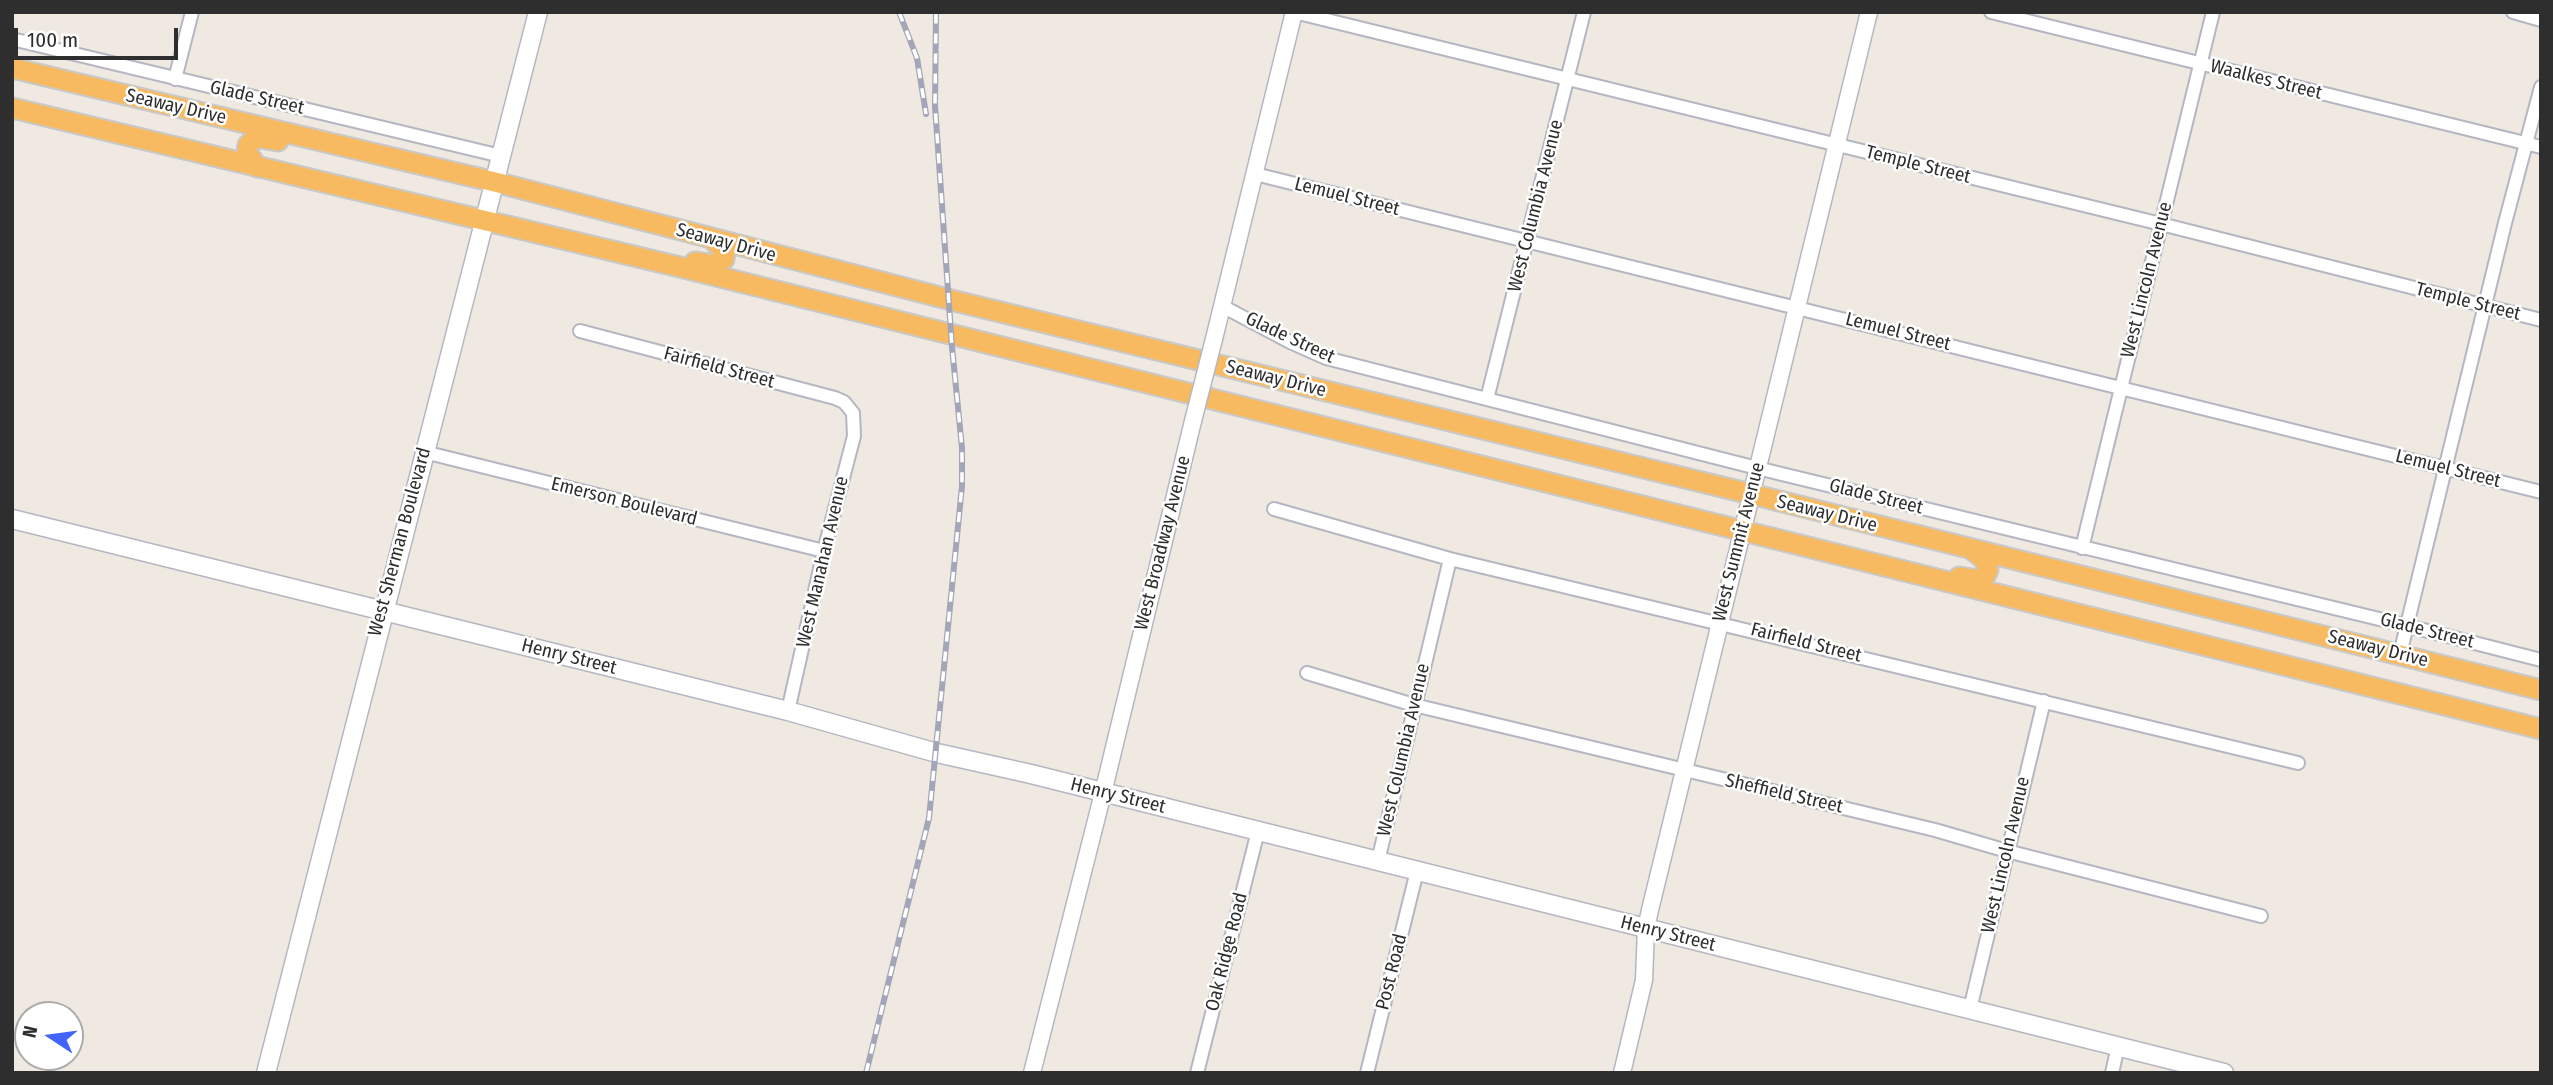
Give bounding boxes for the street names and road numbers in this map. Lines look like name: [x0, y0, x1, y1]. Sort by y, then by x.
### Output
street label: Waalkes Street: [2208, 55, 2324, 105]
street label: Glade Street: [208, 76, 306, 120]
street label: Seaway Drive: [124, 84, 228, 130]
street label: West Columbia Avenue: [1504, 117, 1568, 295]
street label: Temple Street: [1863, 141, 1973, 189]
street label: Lemuel Street: [1292, 173, 1402, 221]
street label: West Lincoln Avenue: [2117, 200, 2177, 360]
street label: Seaway Drive: [674, 219, 778, 267]
street label: Temple Street: [2413, 278, 2523, 326]
street label: Glade Street: [1242, 307, 1338, 369]
street label: Lemuel Street: [1843, 308, 1953, 356]
street label: Fairfield Street: [661, 342, 777, 394]
street label: Seaway Drive: [1224, 356, 1328, 402]
street label: West Sherman Boulevard: [364, 445, 436, 639]
street label: Lemuel Street: [2393, 445, 2503, 493]
street label: West Broadway Avenue: [1130, 453, 1196, 633]
street label: West Summit Avenue: [1708, 460, 1770, 624]
street label: Emerson Boulevard: [548, 473, 700, 531]
street label: West Manahan Avenue: [792, 474, 854, 650]
street label: Glade Street: [1827, 474, 1925, 520]
street label: Seaway Drive: [1775, 491, 1879, 537]
street label: Glade Street: [2378, 608, 2476, 654]
street label: Fairfield Street: [1748, 618, 1864, 668]
street label: Seaway Drive: [2326, 626, 2430, 672]
street label: Henry Street: [519, 634, 619, 680]
street label: West Columbia Avenue: [1373, 661, 1435, 839]
street label: Sheffield Street: [1723, 769, 1845, 819]
street label: Henry Street: [1068, 773, 1168, 819]
street label: West Lincoln Avenue: [1977, 775, 2035, 935]
street label: Oak Ridge Road: [1201, 890, 1253, 1014]
street label: Henry Street: [1618, 911, 1718, 957]
street label: Post Road: [1372, 932, 1412, 1012]

